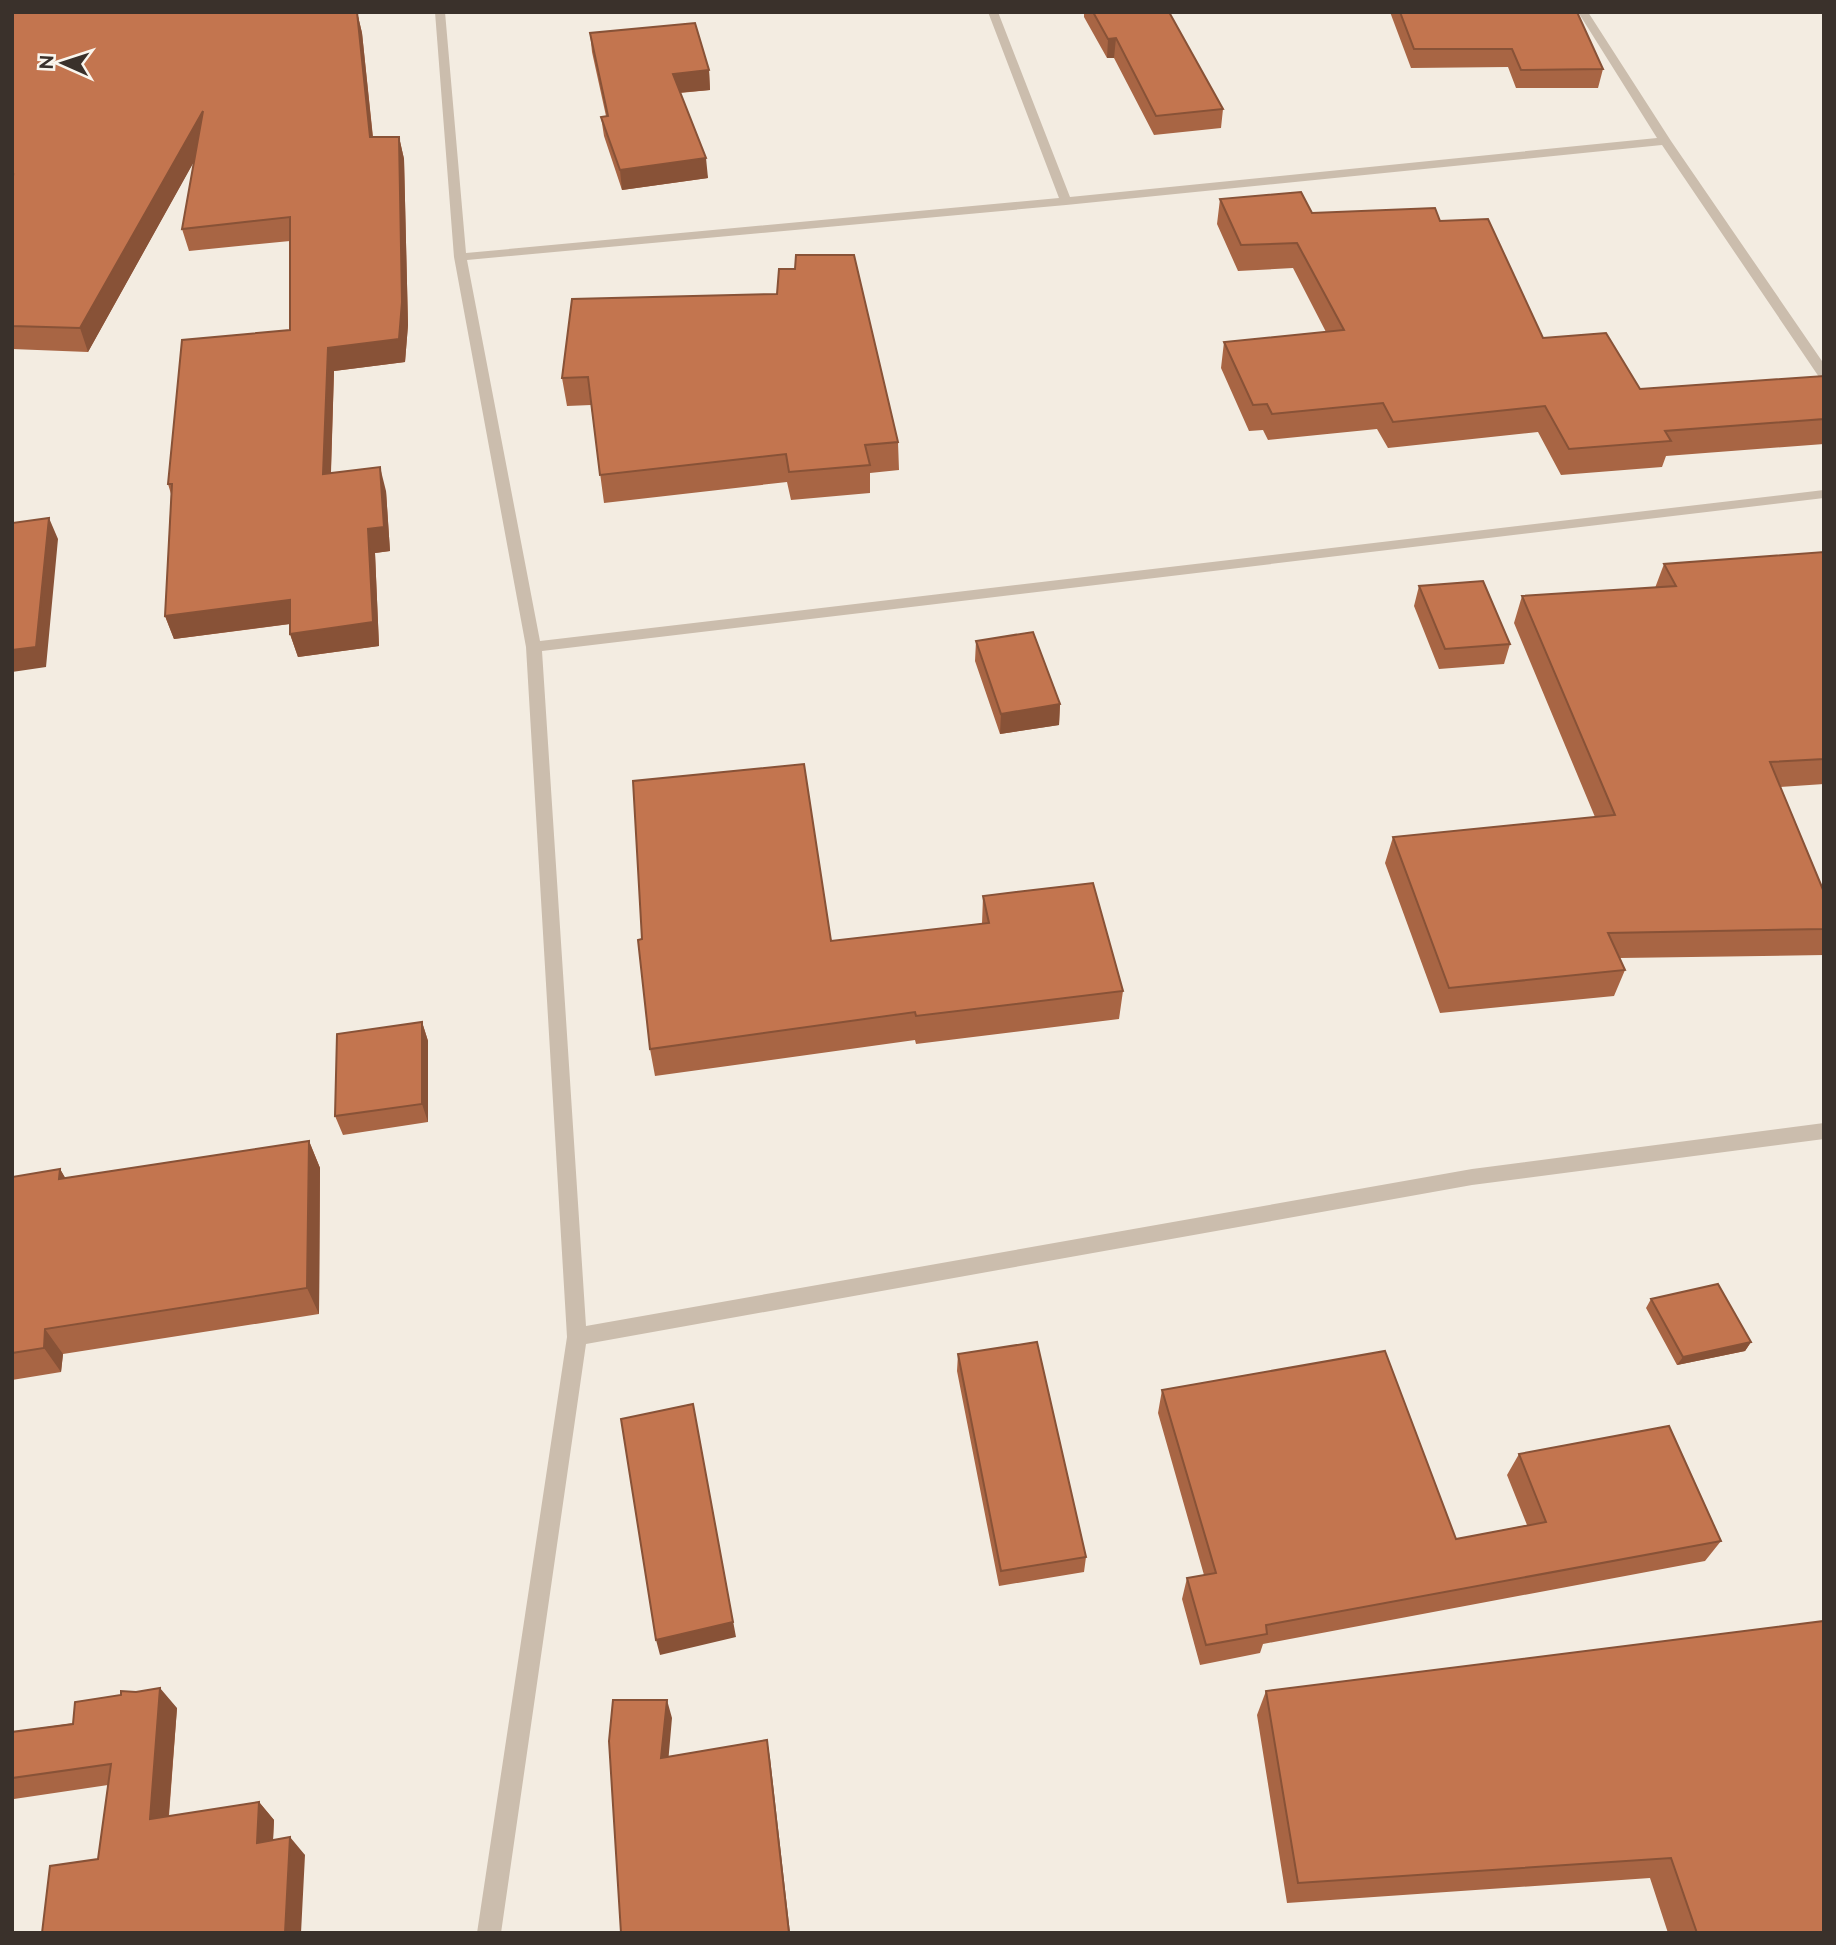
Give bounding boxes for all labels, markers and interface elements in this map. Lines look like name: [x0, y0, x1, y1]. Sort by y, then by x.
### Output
north arrow: [28, 28, 98, 98]
text: N: [35, 54, 57, 70]

